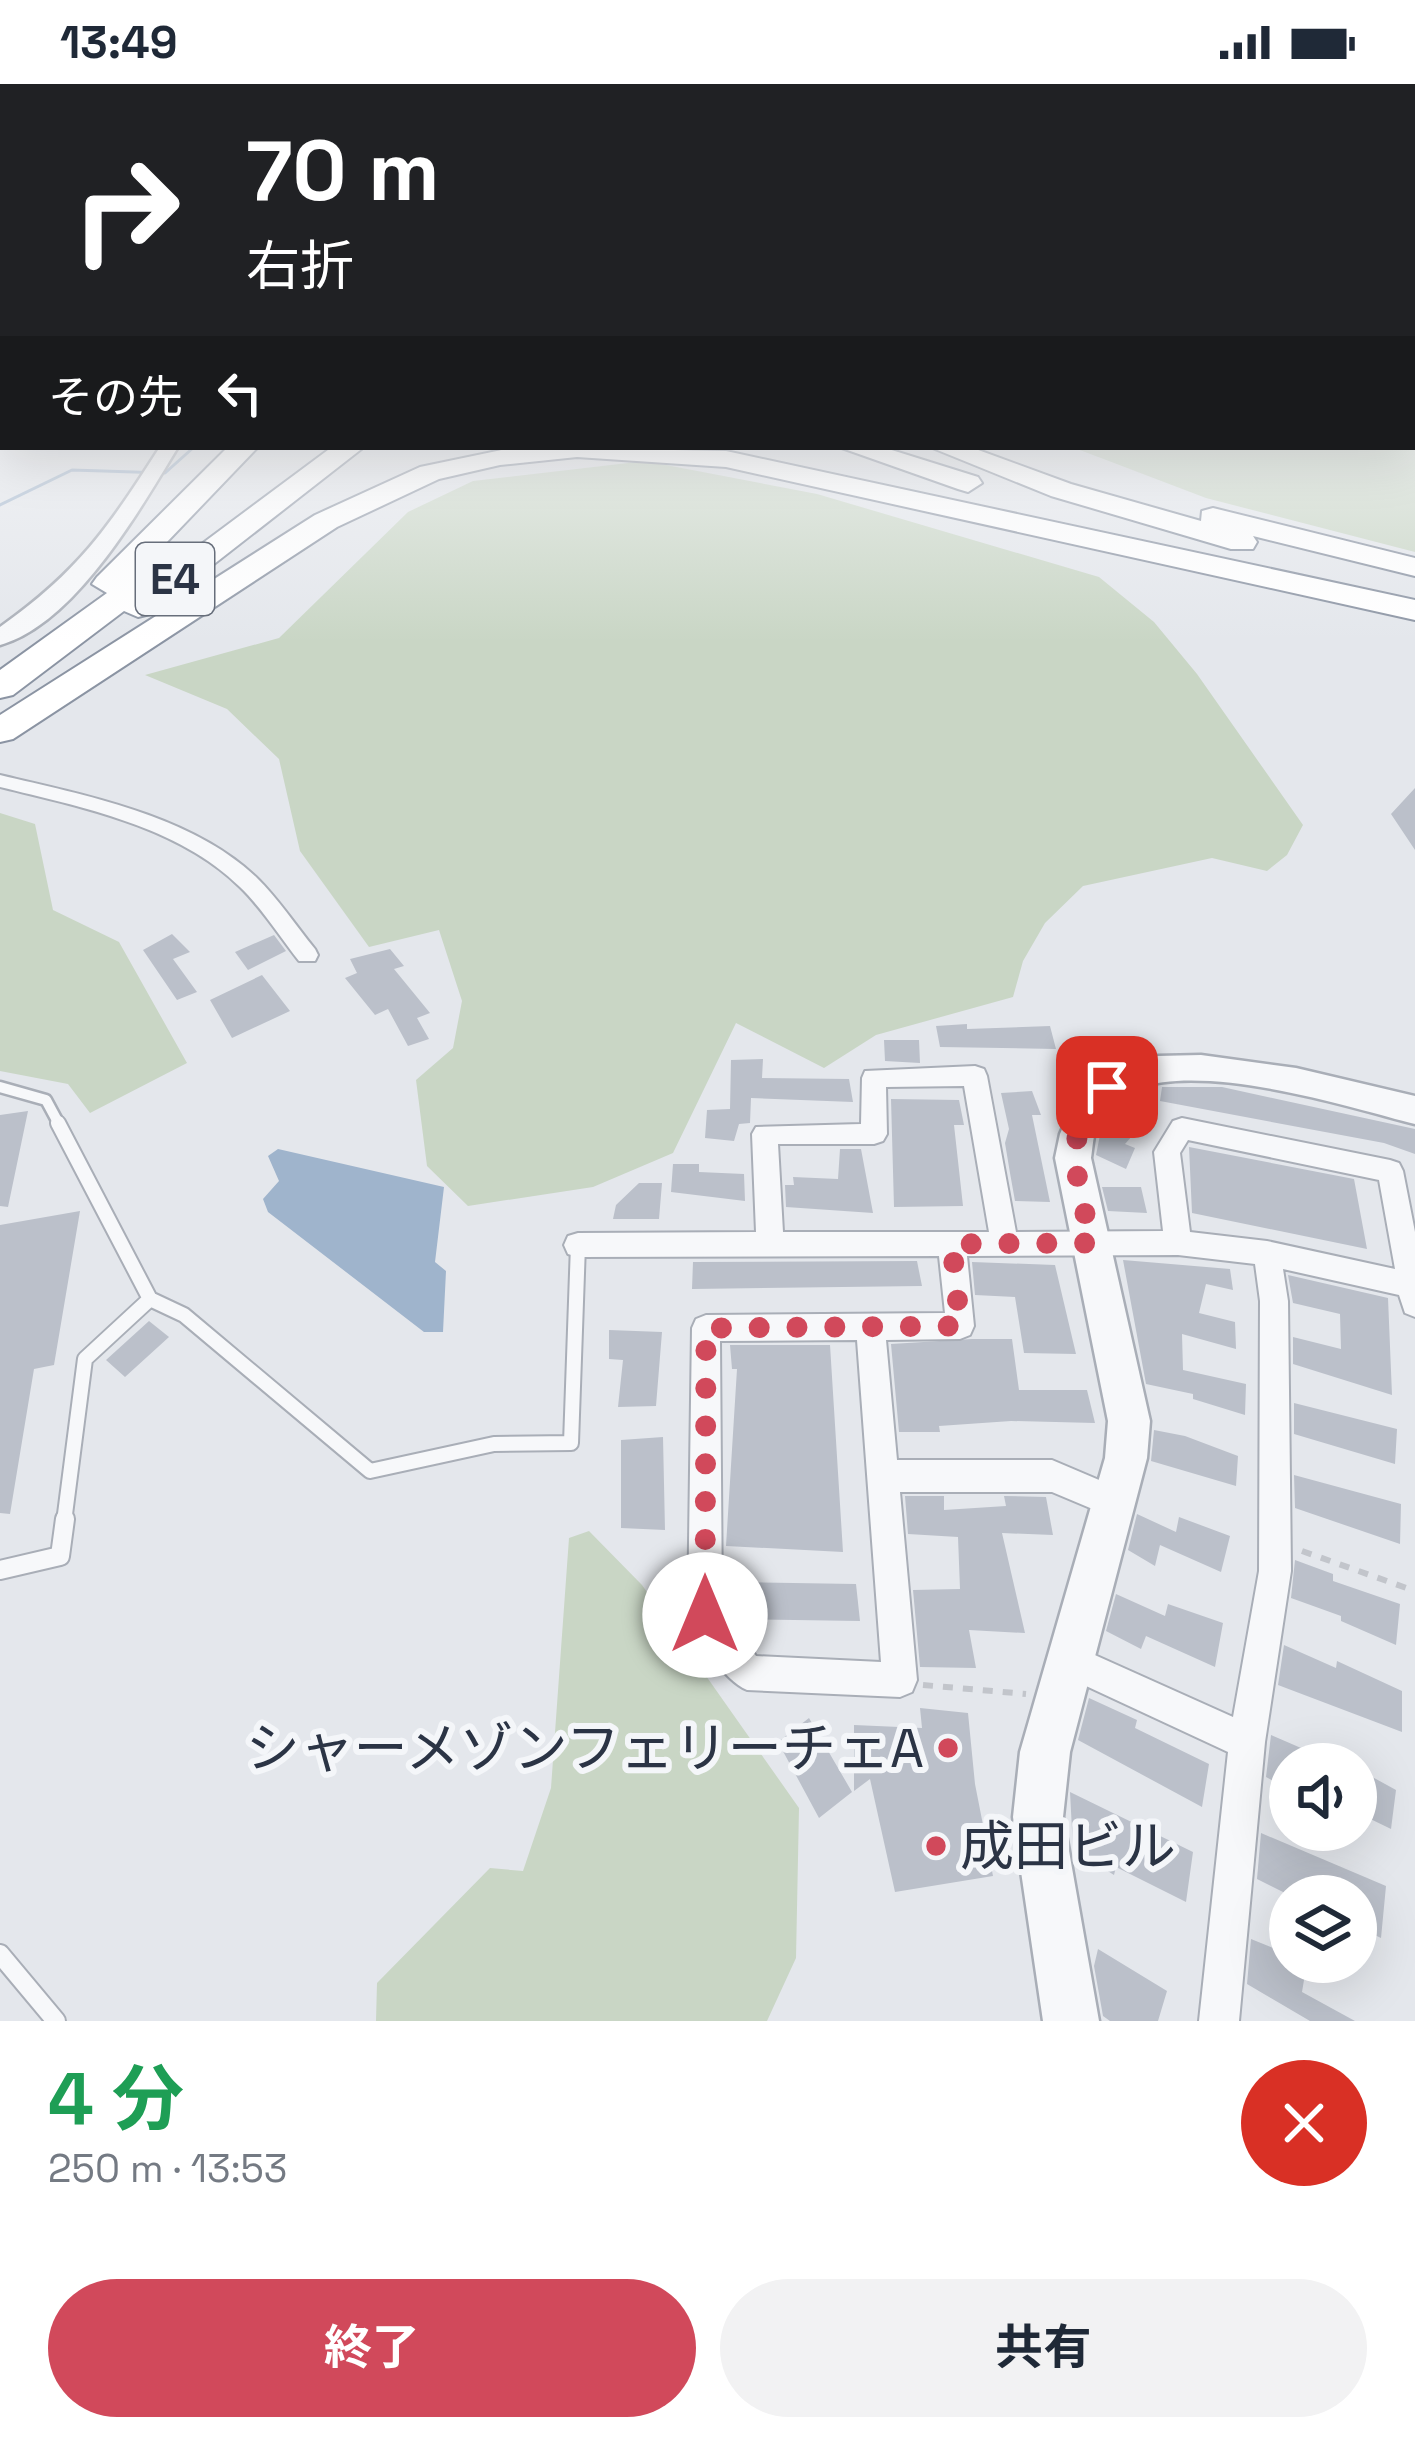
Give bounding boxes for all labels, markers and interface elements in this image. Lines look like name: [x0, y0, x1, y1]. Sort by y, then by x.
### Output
text: 13:49: [60, 14, 178, 71]
text: 70 m: [246, 117, 440, 225]
icon: right: [48, 132, 204, 288]
text: 右折: [246, 232, 354, 301]
icon: left: [207, 360, 273, 426]
text: その先: [48, 369, 183, 426]
road number: E4: [136, 543, 214, 615]
pin: [1056, 1036, 1158, 1138]
icon: arrive: [1074, 1054, 1140, 1120]
position arrow: [642, 1552, 768, 1678]
place label: シャーメゾンフェリーチェA: [246, 1714, 924, 1783]
marker: シャーメゾンフェリーチェA: [935, 1735, 961, 1761]
map controls: [1269, 1743, 1377, 1983]
button: sound: [1269, 1743, 1377, 1851]
place label: 成田ビル: [960, 1812, 1176, 1881]
marker: 成田ビル: [923, 1833, 949, 1859]
button: layers: [1269, 1875, 1377, 1983]
text: 4 分: [48, 2053, 184, 2145]
button: close: [1241, 2060, 1367, 2186]
text: 250 m · 13:53: [48, 2144, 287, 2193]
button: 終了: [48, 2279, 696, 2417]
button: 共有: [720, 2279, 1367, 2417]

